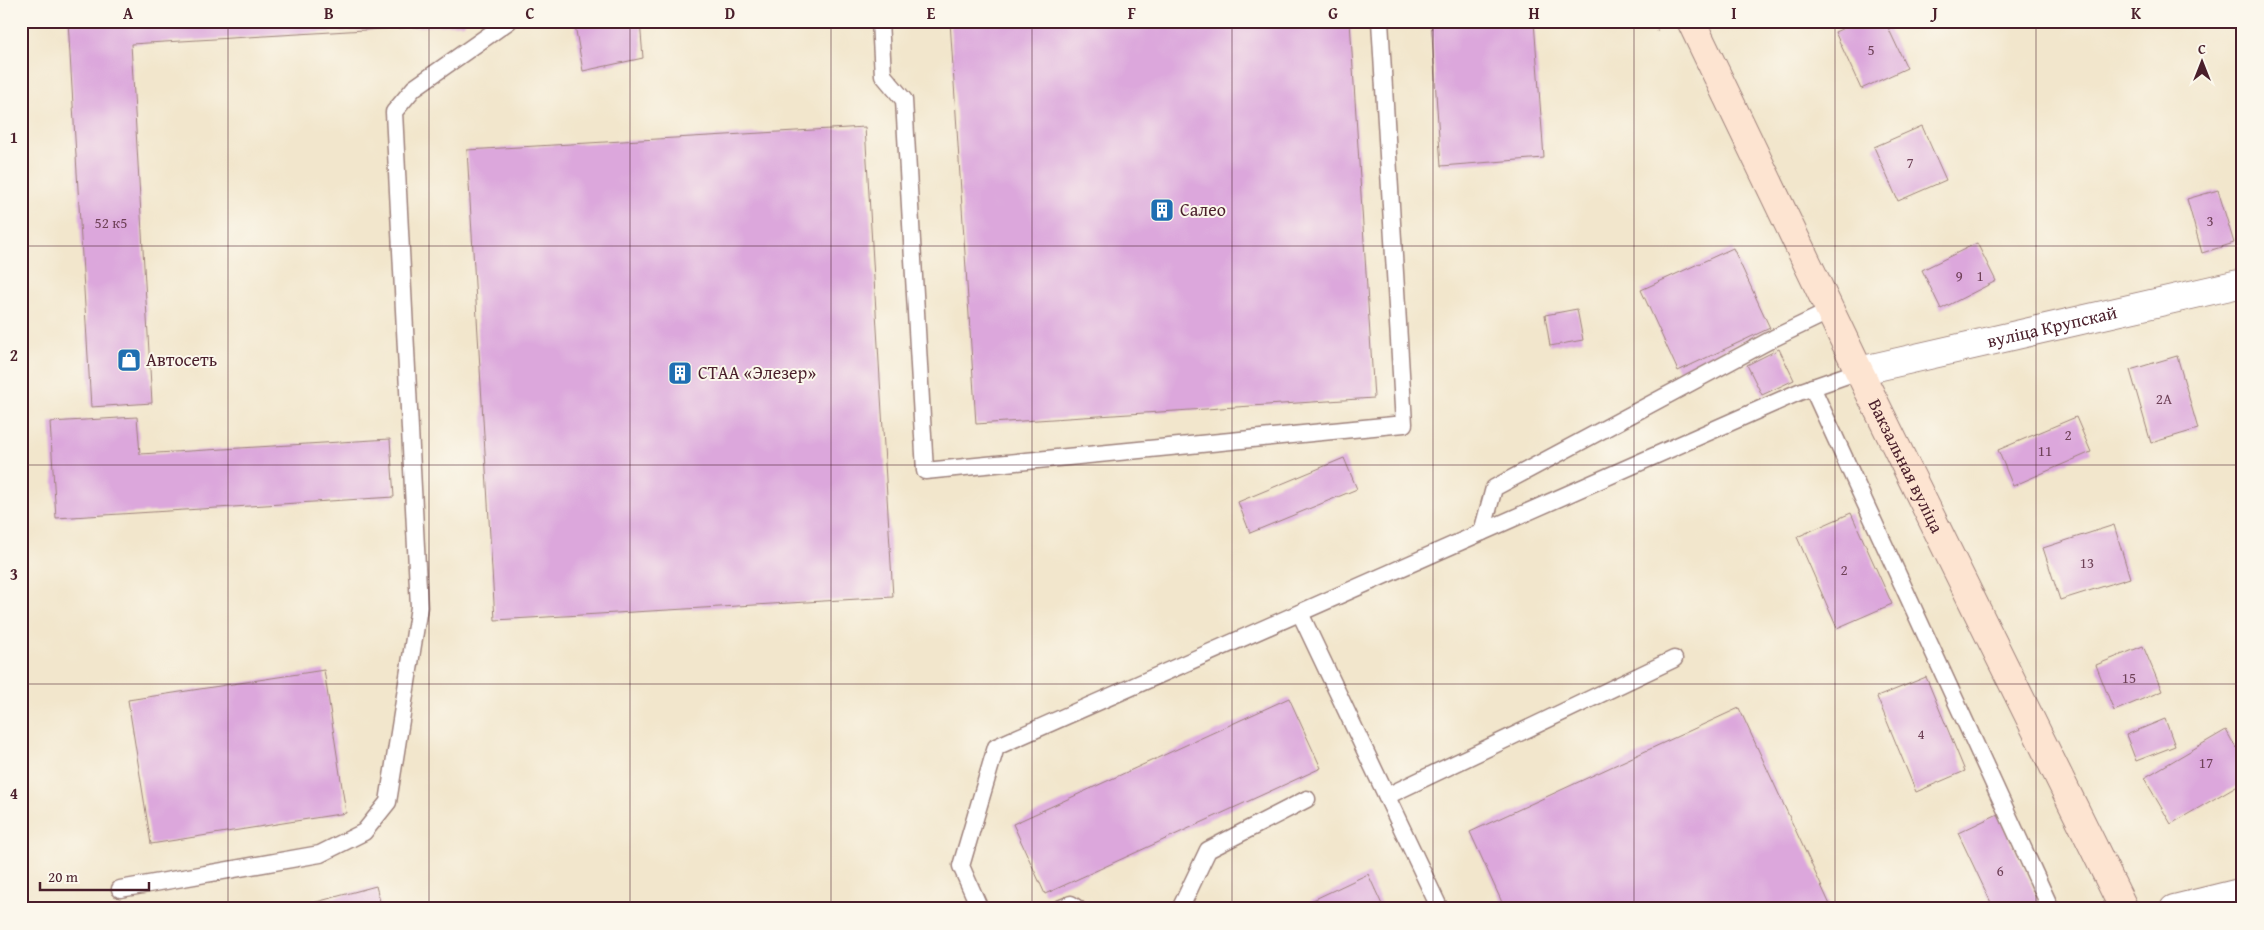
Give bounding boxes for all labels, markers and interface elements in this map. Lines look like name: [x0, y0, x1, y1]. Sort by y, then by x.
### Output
text: A: [123, 1, 134, 25]
text: B: [324, 1, 334, 25]
text: C: [525, 1, 535, 25]
text: D: [725, 1, 735, 25]
text: E: [927, 1, 936, 25]
text: F: [1128, 1, 1136, 25]
text: G: [1328, 1, 1338, 25]
text: H: [1528, 1, 1540, 25]
text: I: [1731, 1, 1737, 25]
text: J: [1929, 1, 1938, 25]
text: K: [2131, 1, 2142, 25]
north arrow: [2176, 38, 2226, 88]
house number: 5: [1867, 39, 1875, 60]
text: С: [2198, 39, 2206, 59]
text: 1: [10, 125, 18, 149]
house number: 7: [1906, 152, 1914, 173]
place label: Салео: [1180, 196, 1226, 223]
building icon: Салео: [1149, 197, 1175, 223]
house number: 3: [2206, 210, 2214, 231]
house number: 52 к5: [95, 212, 127, 233]
house number: 9: [1955, 265, 1963, 286]
house number: 1: [1976, 265, 1984, 286]
street label: вуліца Крупскай: [1984, 298, 2120, 354]
text: 2: [10, 343, 18, 367]
place label: Автосеть: [146, 346, 217, 373]
shop icon: Автосеть: [116, 347, 142, 373]
place label: СТАА «Элезер»: [698, 359, 816, 386]
building icon: СТАА «Элезер»: [667, 360, 693, 386]
house number: 2А: [2156, 388, 2172, 409]
street label: Вакзальная вуліца: [1862, 394, 1951, 538]
house number: 2: [2064, 424, 2072, 445]
house number: 11: [2038, 440, 2052, 461]
house number: 13: [2080, 552, 2094, 573]
house number: 2: [1840, 559, 1848, 580]
text: 3: [10, 562, 18, 586]
house number: 15: [2122, 667, 2136, 688]
house number: 4: [1917, 723, 1925, 744]
house number: 17: [2199, 752, 2213, 773]
text: 4: [10, 781, 18, 805]
scale bar: [40, 860, 149, 892]
house number: 6: [1996, 860, 2004, 881]
text: 20 m: [48, 866, 79, 887]

